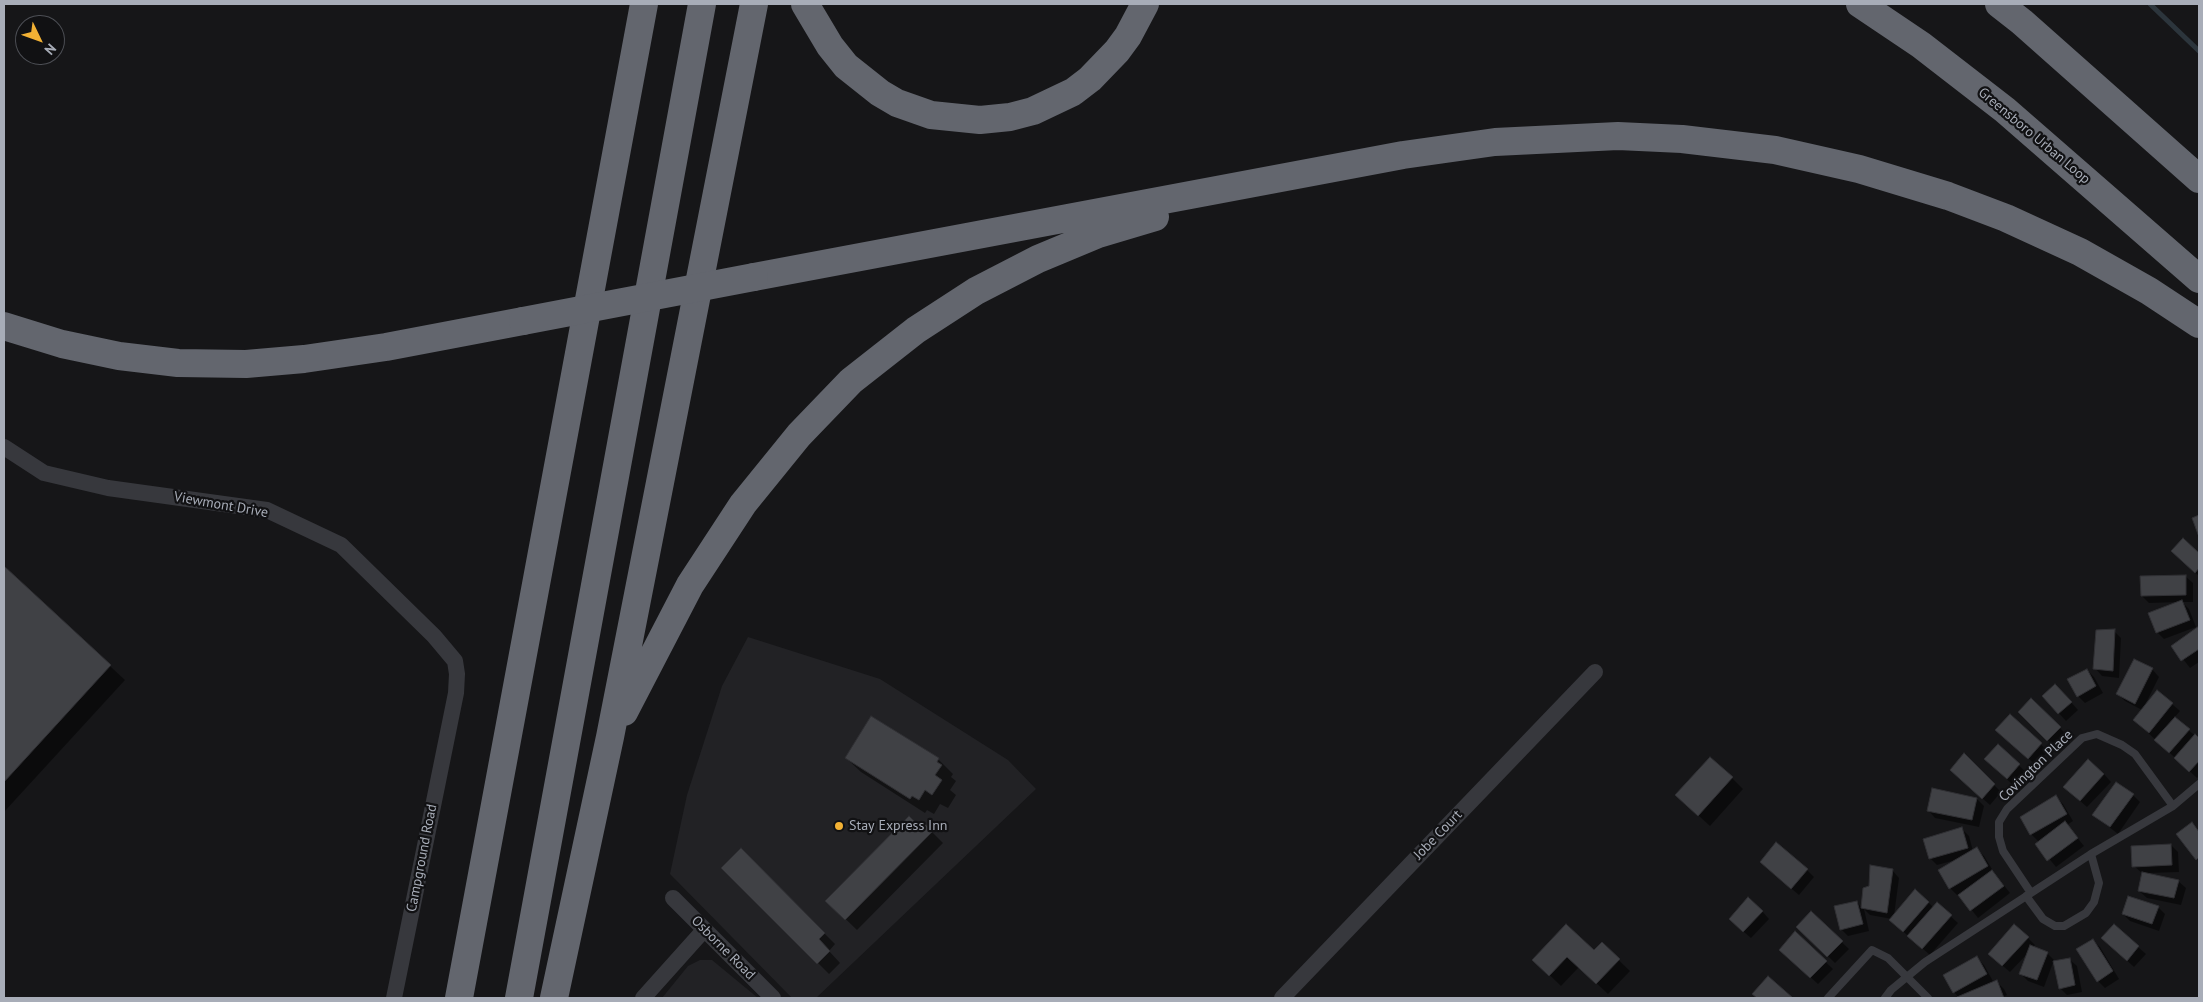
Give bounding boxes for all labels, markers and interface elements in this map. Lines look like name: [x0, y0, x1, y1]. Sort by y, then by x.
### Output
north arrow: [15, 15, 65, 65]
text: N: [41, 40, 60, 59]
street label: Greensboro Urban Loop: [1975, 84, 2093, 188]
street label: Viewmont Drive: [173, 488, 269, 522]
street label: Covington Place: [1996, 727, 2076, 805]
street label: Campground Road: [403, 803, 441, 913]
street label: Jobe Court: [1410, 807, 1466, 863]
place label: Stay Express Inn: [849, 818, 947, 834]
marker: Stay Express Inn: [833, 820, 845, 832]
street label: Osborne Road: [688, 913, 758, 983]

